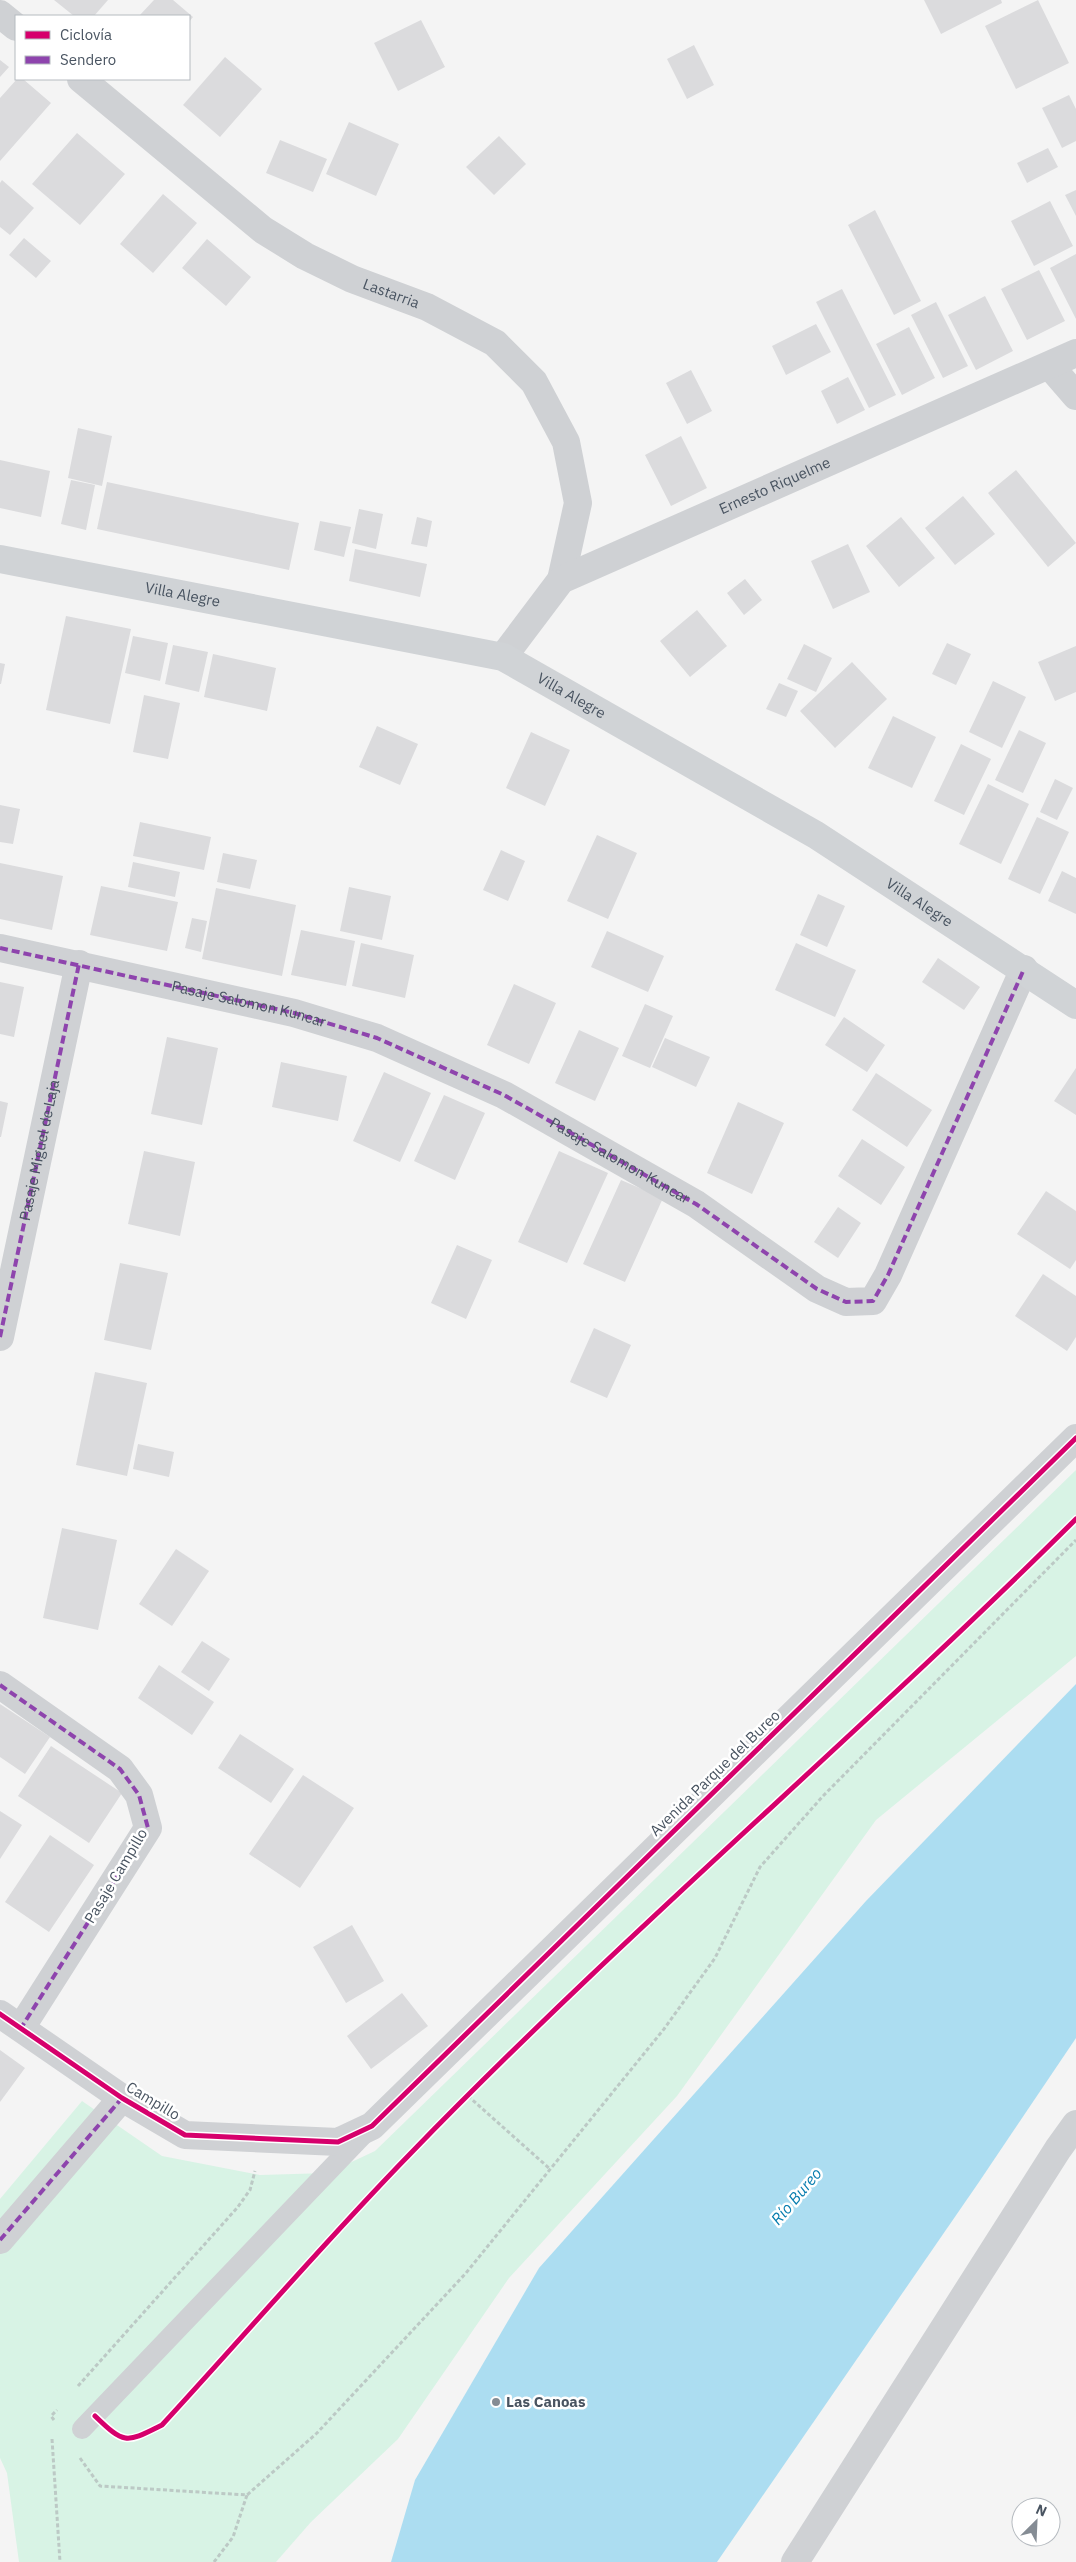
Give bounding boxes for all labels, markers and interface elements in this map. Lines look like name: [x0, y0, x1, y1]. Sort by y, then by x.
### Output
legend: [15, 15, 190, 80]
text: Ciclovía: [60, 25, 112, 44]
text: Sendero: [60, 50, 116, 69]
street label: Lastarria: [360, 274, 422, 312]
street label: Ernesto Riquelme: [716, 452, 833, 518]
street label: Villa Alegre: [143, 577, 222, 611]
street label: Villa Alegre: [534, 668, 609, 722]
street label: Villa Alegre: [883, 873, 957, 931]
street label: Pasaje Salomon Kuncar: [170, 976, 329, 1031]
street label: Pasaje Miguel de Laja: [15, 1078, 63, 1222]
street label: Pasaje Salomon Kuncar: [546, 1113, 694, 1208]
street label: Avenida Parque del Bureo: [646, 1705, 784, 1840]
street label: Pasaje Campillo: [80, 1825, 151, 1927]
street label: Campillo: [123, 2077, 184, 2124]
water label: Río Bureo: [766, 2163, 826, 2229]
place label: Las Canoas: [506, 2392, 586, 2411]
marker: Las Canoas: [490, 2396, 502, 2408]
north arrow: [1011, 2497, 1061, 2547]
text: N: [1033, 2500, 1050, 2520]

